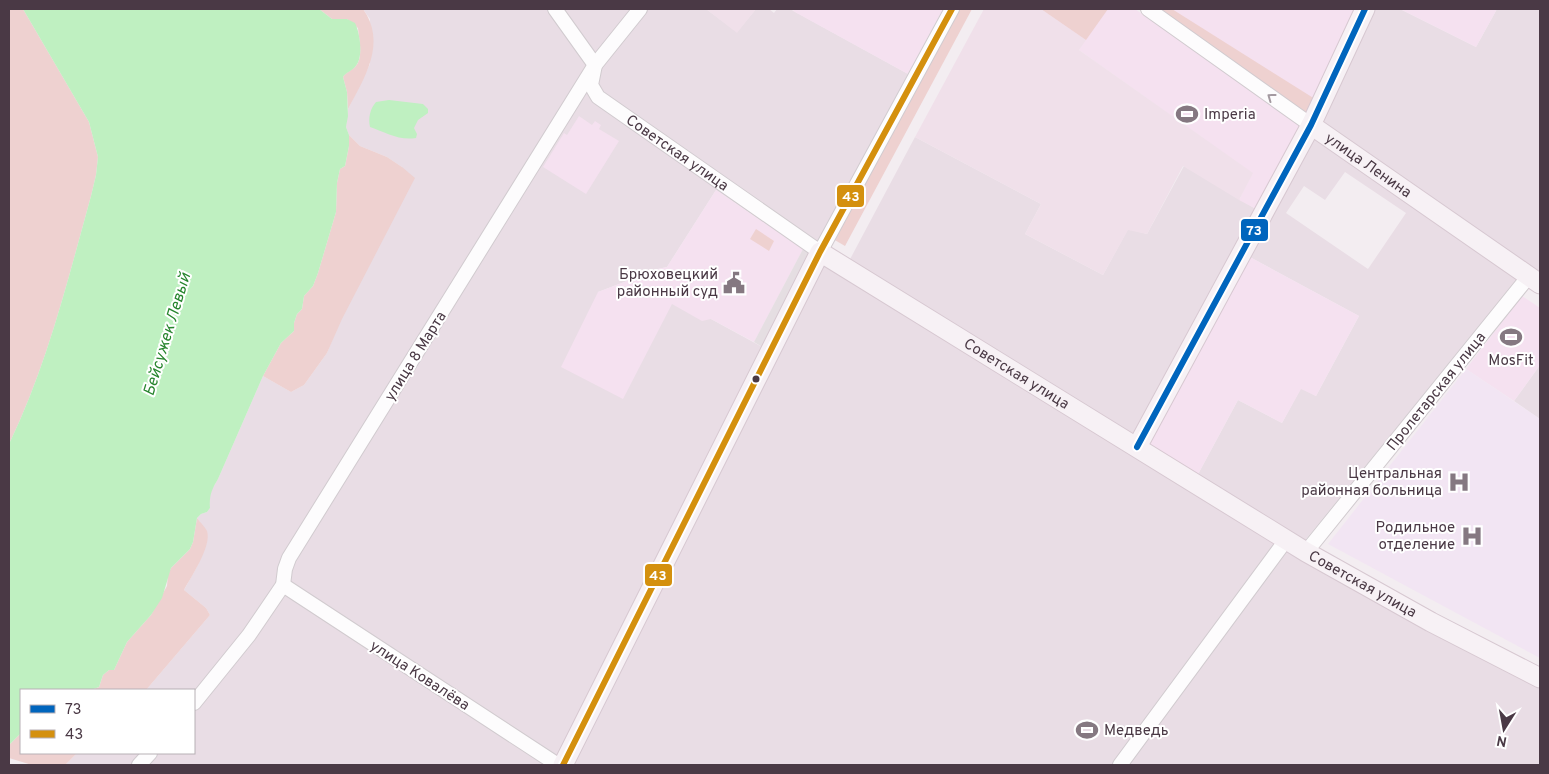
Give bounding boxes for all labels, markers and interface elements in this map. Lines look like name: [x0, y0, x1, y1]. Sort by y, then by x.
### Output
one-way arrow: [1267, 94, 1277, 103]
sports icon: Imperia: [1174, 101, 1200, 127]
place label: Imperia: [1204, 106, 1256, 125]
street label: Советская улица: [622, 111, 732, 196]
street label: улица Ленина: [1321, 129, 1415, 203]
line badge: 43: [836, 184, 865, 208]
text: 43: [842, 189, 860, 206]
line badge: 73: [1240, 218, 1269, 242]
text: 73: [1246, 223, 1262, 240]
place label: Брюховецкий районный суд: [617, 266, 718, 302]
water label: Бейсужек Левый: [140, 270, 196, 399]
public building icon: Брюховецкий районный суд: [721, 270, 747, 296]
street label: улица 8 Марта: [381, 308, 451, 405]
sports icon: MosFit: [1498, 324, 1524, 350]
street label: Пролетарская улица: [1383, 329, 1491, 455]
street label: Советская улица: [960, 335, 1072, 415]
place label: MosFit: [1488, 352, 1534, 371]
unlabelled marker: [751, 374, 761, 384]
place label: Центральная районная больница: [1301, 465, 1442, 501]
hospital icon: Центральная районная больница: [1446, 469, 1472, 495]
place label: Родильное отделение: [1375, 519, 1455, 555]
hospital icon: Родильное отделение: [1459, 523, 1485, 549]
street label: Советская улица: [1305, 547, 1419, 623]
line badge: 43: [644, 563, 673, 587]
text: 43: [649, 568, 667, 585]
street label: улица Ковалёва: [366, 637, 473, 716]
legend: [20, 689, 195, 754]
text: 73: [65, 701, 82, 720]
north arrow: [1479, 704, 1529, 754]
sports icon: Медведь: [1074, 717, 1100, 743]
place label: Медведь: [1104, 722, 1169, 741]
text: 43: [65, 726, 83, 745]
text: N: [1495, 731, 1508, 750]

